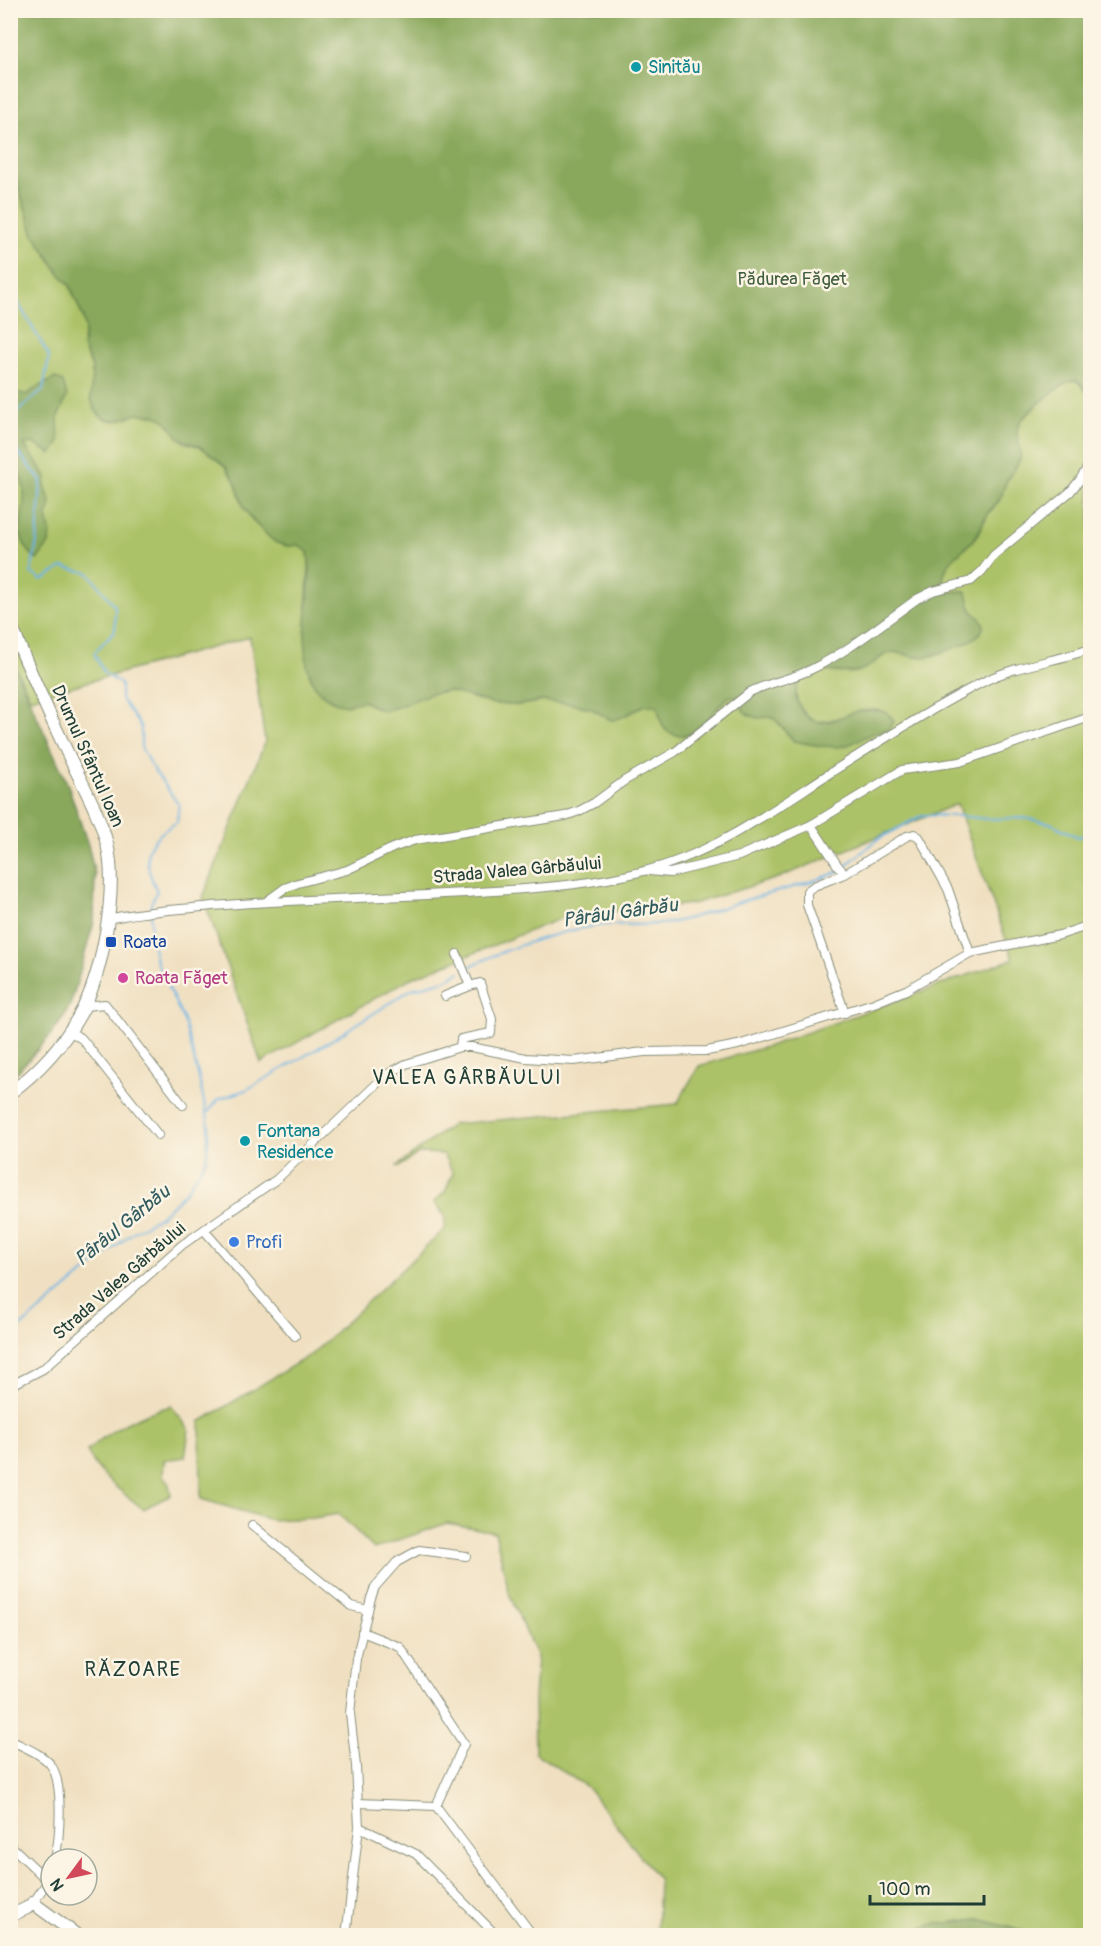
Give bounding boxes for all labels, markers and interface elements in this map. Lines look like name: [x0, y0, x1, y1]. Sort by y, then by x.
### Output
place label: Sinitău: [648, 56, 701, 79]
marker: Sinitău: [629, 60, 643, 74]
park label: Pădurea Făget: [737, 268, 848, 291]
street label: Drumul Sfântul Ioan: [46, 682, 129, 831]
street label: Strada Valea Gârbăului: [432, 852, 602, 889]
water label: Pârâul Gârbău: [561, 892, 681, 933]
place label: Roata: [123, 931, 167, 954]
marker: Roata: [104, 935, 118, 949]
place label: Roata Făget: [135, 967, 228, 990]
marker: Roata Făget: [116, 971, 130, 985]
district label: VALEA GÂRBĂULUI: [372, 1065, 562, 1090]
place label: Fontana Residence: [257, 1120, 333, 1164]
marker: Fontana Residence: [238, 1134, 252, 1148]
water label: Pârâul Gârbău: [69, 1178, 177, 1272]
street label: Strada Valea Gârbăului: [48, 1217, 191, 1345]
place label: Profi: [246, 1231, 282, 1254]
marker: Profi: [227, 1235, 241, 1249]
district label: RĂZOARE: [85, 1657, 181, 1682]
north arrow: [39, 1847, 99, 1907]
scale bar: [870, 1868, 984, 1906]
text: N: [46, 1874, 69, 1895]
text: 100 m: [879, 1878, 931, 1901]

